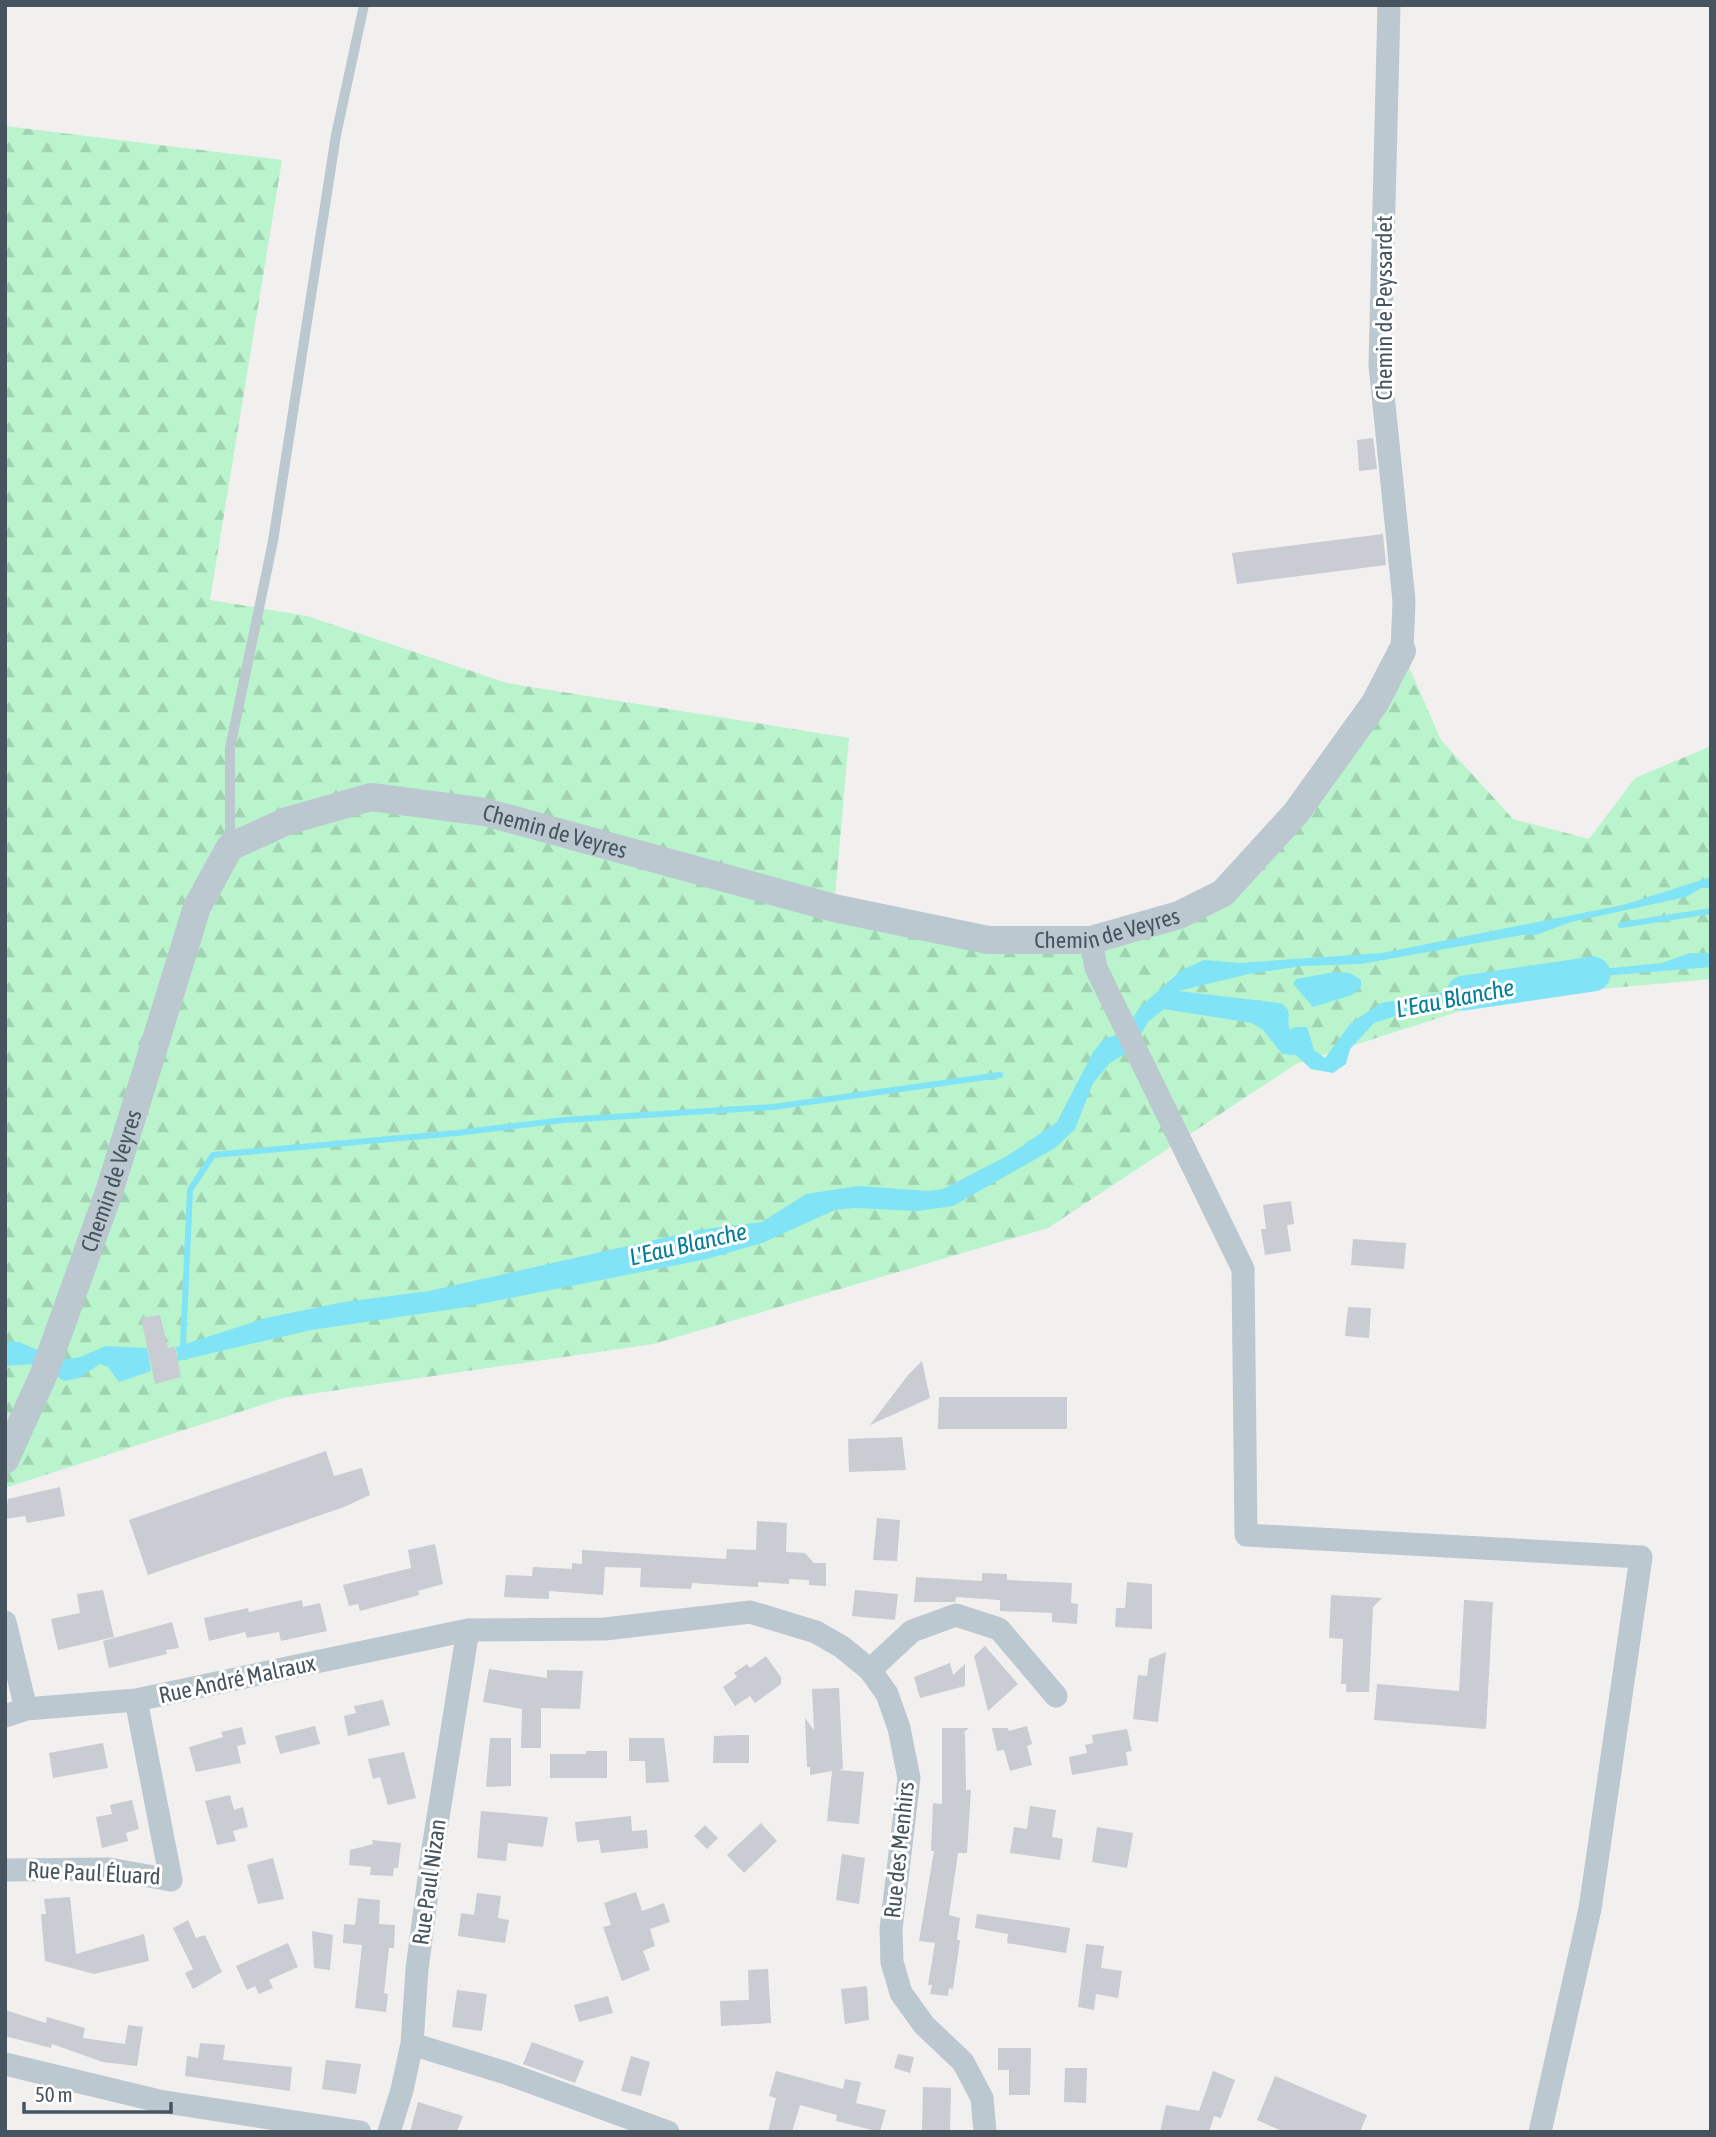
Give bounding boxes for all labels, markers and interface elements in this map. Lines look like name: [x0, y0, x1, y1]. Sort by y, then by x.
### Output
street label: Chemin de Peyssardet: [1371, 215, 1397, 401]
street label: Chemin de Veyres: [480, 799, 630, 863]
street label: Chemin de Veyres: [1034, 902, 1183, 953]
water label: L'Eau Blanche: [1394, 973, 1517, 1023]
street label: Chemin de Veyres: [76, 1106, 147, 1256]
water label: L'Eau Blanche: [627, 1217, 750, 1271]
street label: Rue André Malraux: [156, 1650, 318, 1708]
street label: Rue des Menhirs: [879, 1780, 919, 1920]
street label: Rue Paul Nizan: [407, 1817, 451, 1947]
street label: Rue Paul Éluard: [27, 1857, 161, 1889]
scale bar: [24, 2070, 172, 2114]
text: 50 m: [35, 2082, 73, 2106]

